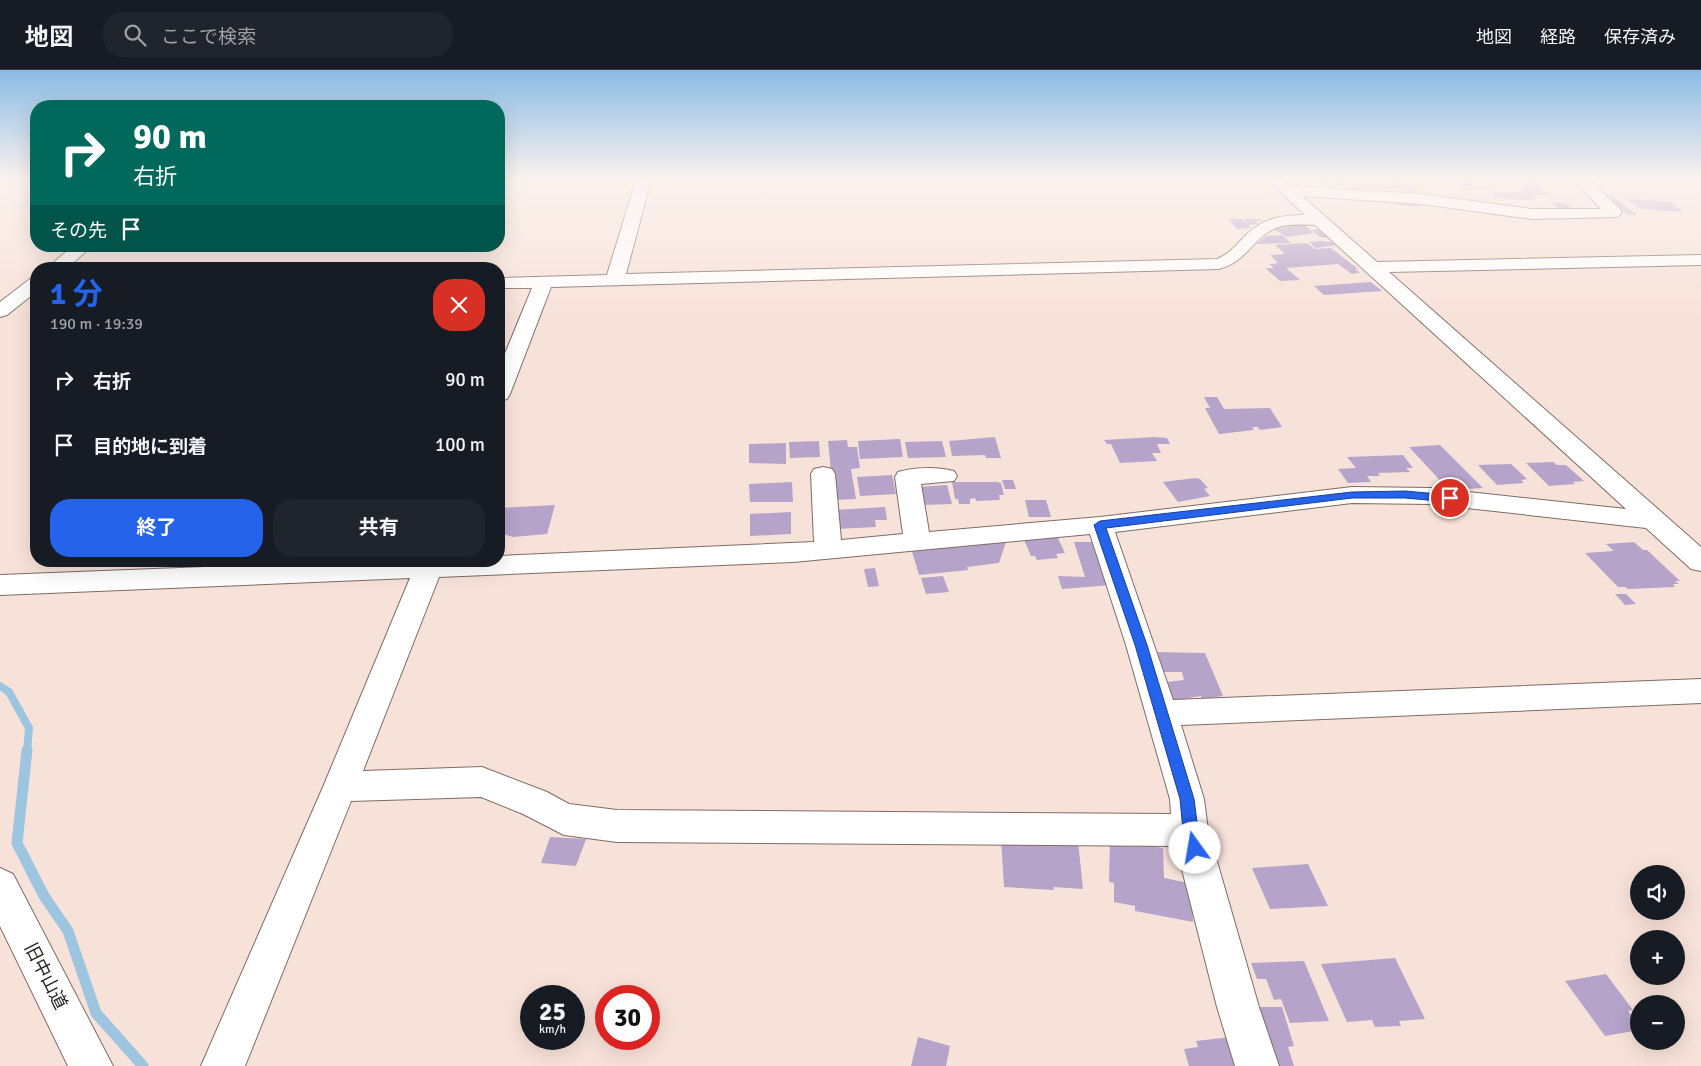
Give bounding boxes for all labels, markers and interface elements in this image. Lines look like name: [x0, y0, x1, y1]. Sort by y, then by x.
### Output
search box: [103, 12, 453, 57]
icon: search: [121, 21, 149, 49]
text: 地図: [25, 22, 73, 52]
text: ここで検索: [161, 25, 256, 49]
text: 地図: [1476, 26, 1512, 48]
text: 経路: [1540, 26, 1576, 48]
text: 保存済み: [1604, 26, 1676, 48]
text: 90 m: [133, 115, 207, 158]
icon: right: [50, 120, 115, 185]
text: 右折: [133, 163, 177, 190]
icon: arrive: [117, 215, 145, 243]
text: その先: [50, 219, 107, 243]
text: 1 分: [50, 276, 103, 313]
button: close: [433, 279, 485, 331]
text: 190 m · 19:39: [50, 314, 143, 334]
icon: right: [50, 366, 78, 394]
text: 90 m: [445, 368, 485, 392]
text: 右折: [93, 370, 131, 394]
icon: arrive: [50, 431, 78, 459]
text: 100 m: [435, 433, 485, 457]
text: 目的地に到着: [93, 435, 207, 459]
pin: [1429, 477, 1471, 519]
icon: arrive: [1436, 484, 1464, 512]
button: 終了: [50, 499, 263, 557]
button: 共有: [273, 499, 485, 557]
position arrow: [1168, 821, 1220, 873]
map controls: [1630, 865, 1685, 1050]
button: sound: [1630, 865, 1685, 920]
button: +: [1630, 930, 1685, 985]
street label: 旧中山道: [20, 939, 72, 1013]
speed limit sign: 30: [595, 985, 660, 1050]
button: −: [1630, 995, 1685, 1050]
text: 25: [539, 996, 566, 1027]
text: km/h: [539, 1022, 566, 1037]

